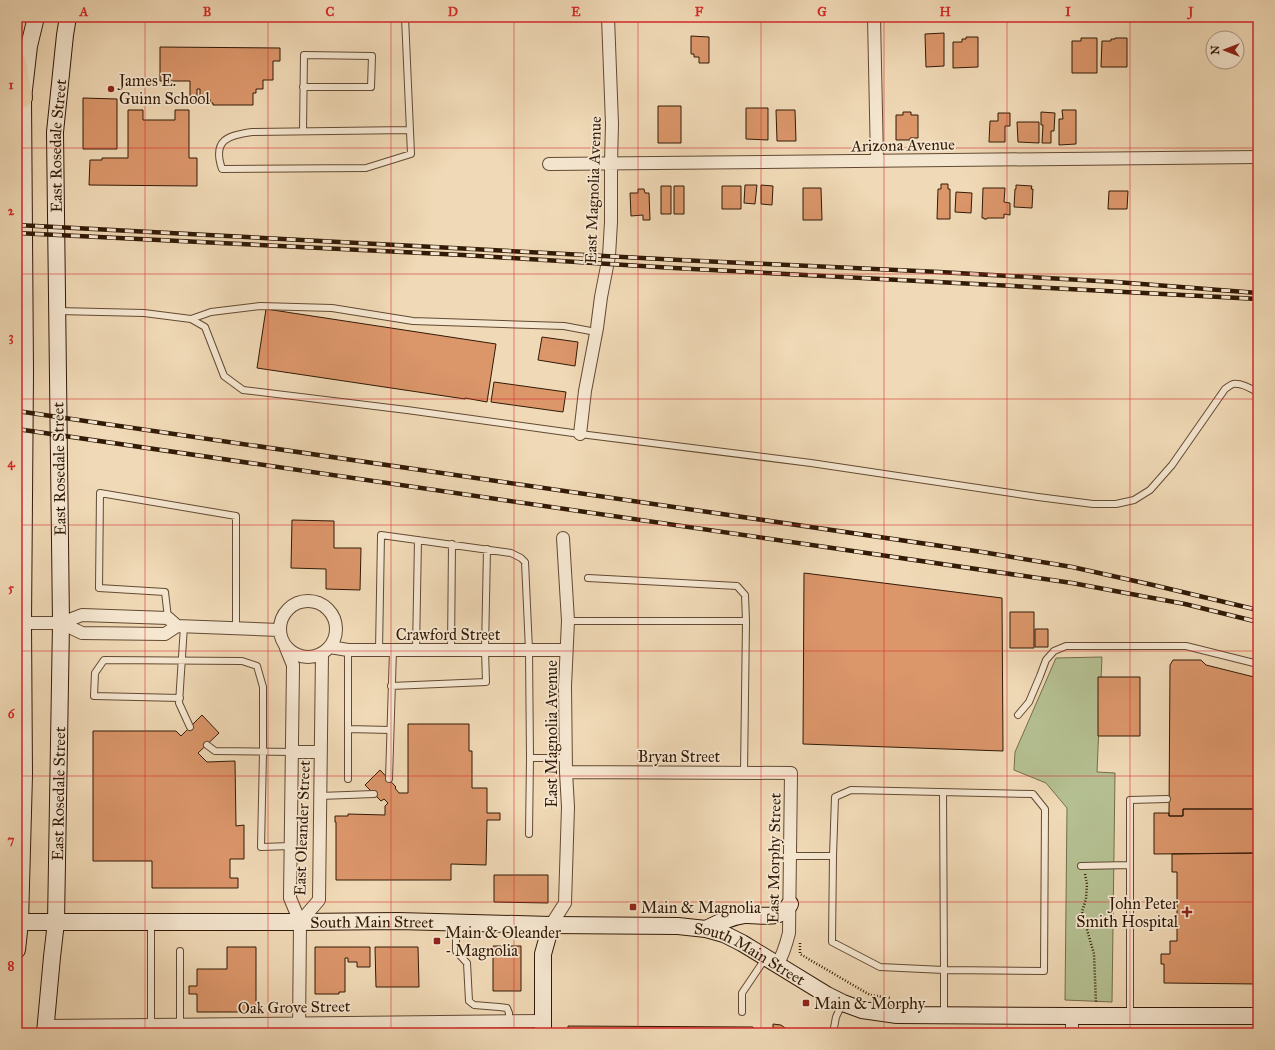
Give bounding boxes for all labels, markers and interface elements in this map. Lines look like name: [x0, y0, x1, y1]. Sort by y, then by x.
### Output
text: A: [79, 4, 89, 20]
text: B: [203, 4, 212, 20]
text: C: [326, 4, 335, 20]
text: D: [448, 4, 458, 20]
text: E: [571, 4, 581, 20]
text: F: [695, 4, 704, 20]
text: G: [817, 4, 827, 20]
text: H: [939, 4, 951, 20]
text: I: [1065, 4, 1071, 20]
text: J: [1186, 4, 1194, 20]
north arrow: [1205, 30, 1245, 70]
text: N: [1209, 45, 1222, 55]
place label: James E. Guinn School: [117, 71, 210, 108]
text: 1: [8, 77, 14, 93]
street label: East Rosedale Street: [45, 78, 70, 213]
marker: James E. Guinn School: [106, 84, 116, 94]
street label: East Magnolia Avenue: [581, 116, 606, 264]
street label: Arizona Avenue: [850, 135, 955, 155]
text: 2: [8, 203, 15, 219]
text: 3: [8, 329, 14, 345]
street label: East Rosedale Street: [48, 402, 70, 536]
text: 4: [7, 455, 15, 471]
text: 5: [8, 580, 15, 596]
street label: Crawford Street: [396, 625, 501, 644]
street label: East Magnolia Avenue: [542, 660, 562, 808]
text: 6: [8, 706, 16, 722]
street label: East Rosedale Street: [48, 726, 69, 861]
street label: Bryan Street: [638, 747, 721, 766]
street label: East Oleander Street: [290, 760, 314, 896]
street label: East Morphy Street: [763, 792, 785, 924]
text: 7: [8, 832, 15, 848]
place label: John Peter Smith Hospital: [1076, 894, 1179, 931]
place label: Main & Magnolia: [641, 898, 761, 918]
marker: Main & Magnolia: [628, 902, 638, 912]
marker: John Peter Smith Hospital: [1181, 906, 1193, 918]
street label: South Main Street: [310, 911, 434, 931]
street label: South Main Street: [693, 918, 809, 989]
place label: Main & Oleander - Magnolia: [445, 923, 561, 961]
marker: Main & Oleander - Magnolia: [432, 936, 442, 946]
text: 8: [8, 958, 15, 974]
place label: Main & Morphy: [814, 994, 926, 1013]
street label: Oak Grove Street: [237, 997, 351, 1017]
marker: Main & Morphy: [801, 998, 811, 1008]

